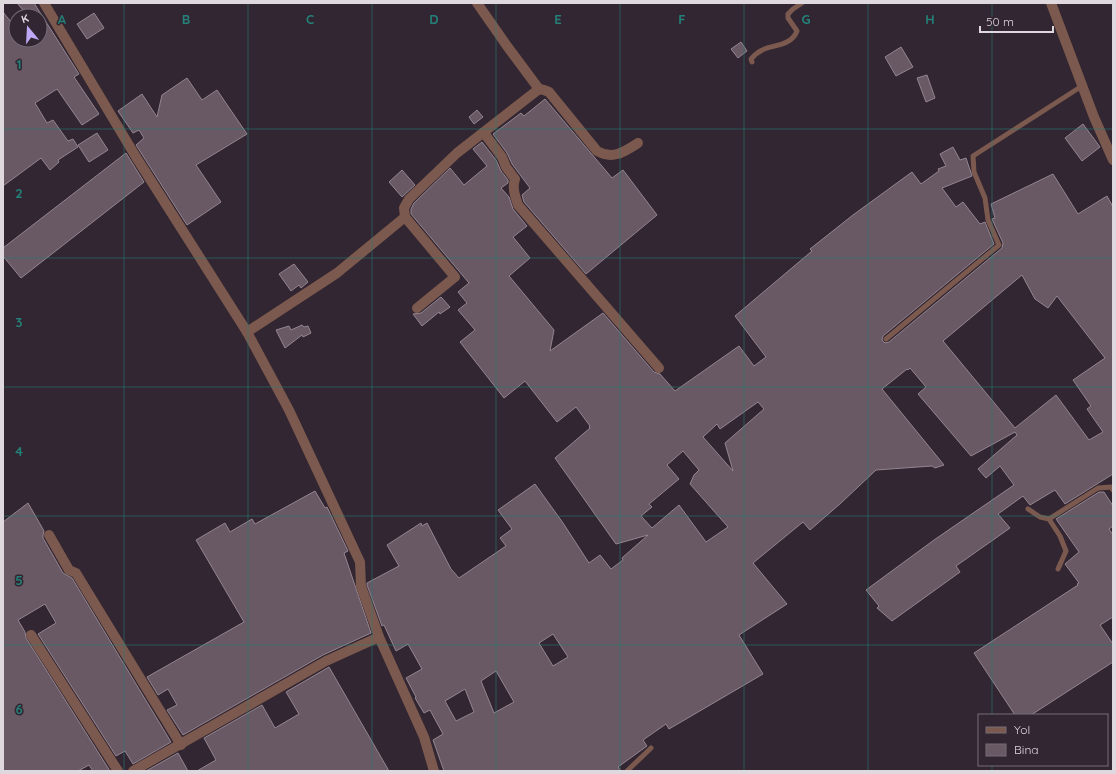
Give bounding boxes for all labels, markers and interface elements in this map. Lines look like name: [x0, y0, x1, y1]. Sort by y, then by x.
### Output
north arrow: [8, 8, 48, 48]
scale bar: [980, 8, 1053, 34]
text: K: [19, 11, 31, 26]
text: A: [58, 11, 67, 27]
text: B: [182, 11, 190, 27]
text: C: [306, 11, 314, 27]
text: D: [429, 11, 439, 27]
text: E: [554, 11, 562, 27]
text: F: [678, 11, 686, 27]
text: G: [801, 11, 811, 27]
text: H: [925, 11, 935, 27]
text: 50 m: [986, 14, 1014, 29]
text: 1: [16, 56, 22, 72]
text: 2: [15, 185, 23, 201]
text: 3: [16, 314, 23, 330]
text: 4: [15, 443, 23, 459]
text: 5: [15, 572, 23, 588]
text: 6: [15, 701, 23, 717]
legend: [978, 714, 1108, 766]
text: Yol: [1014, 722, 1030, 737]
text: Bina: [1014, 742, 1039, 757]

